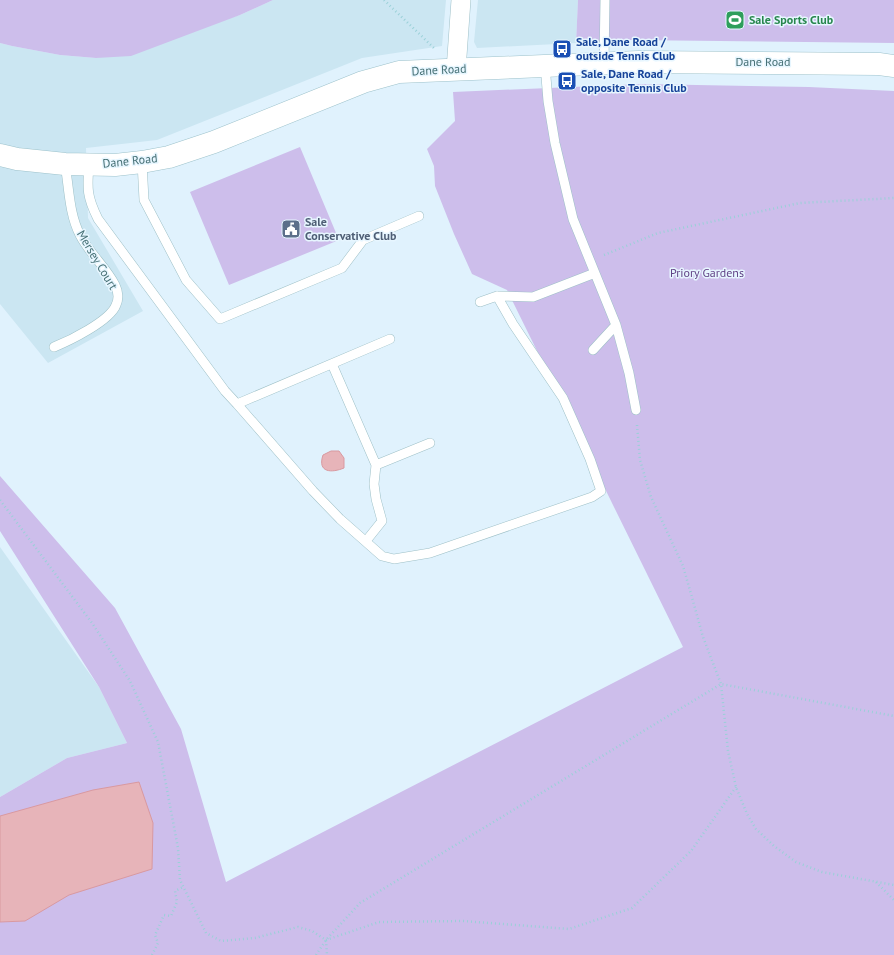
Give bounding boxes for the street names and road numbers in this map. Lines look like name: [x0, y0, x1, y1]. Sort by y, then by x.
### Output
street label: Dane Road: [735, 54, 791, 69]
street label: Dane Road: [411, 61, 467, 78]
street label: Dane Road: [102, 150, 158, 171]
street label: Mersey Court: [74, 227, 121, 292]

